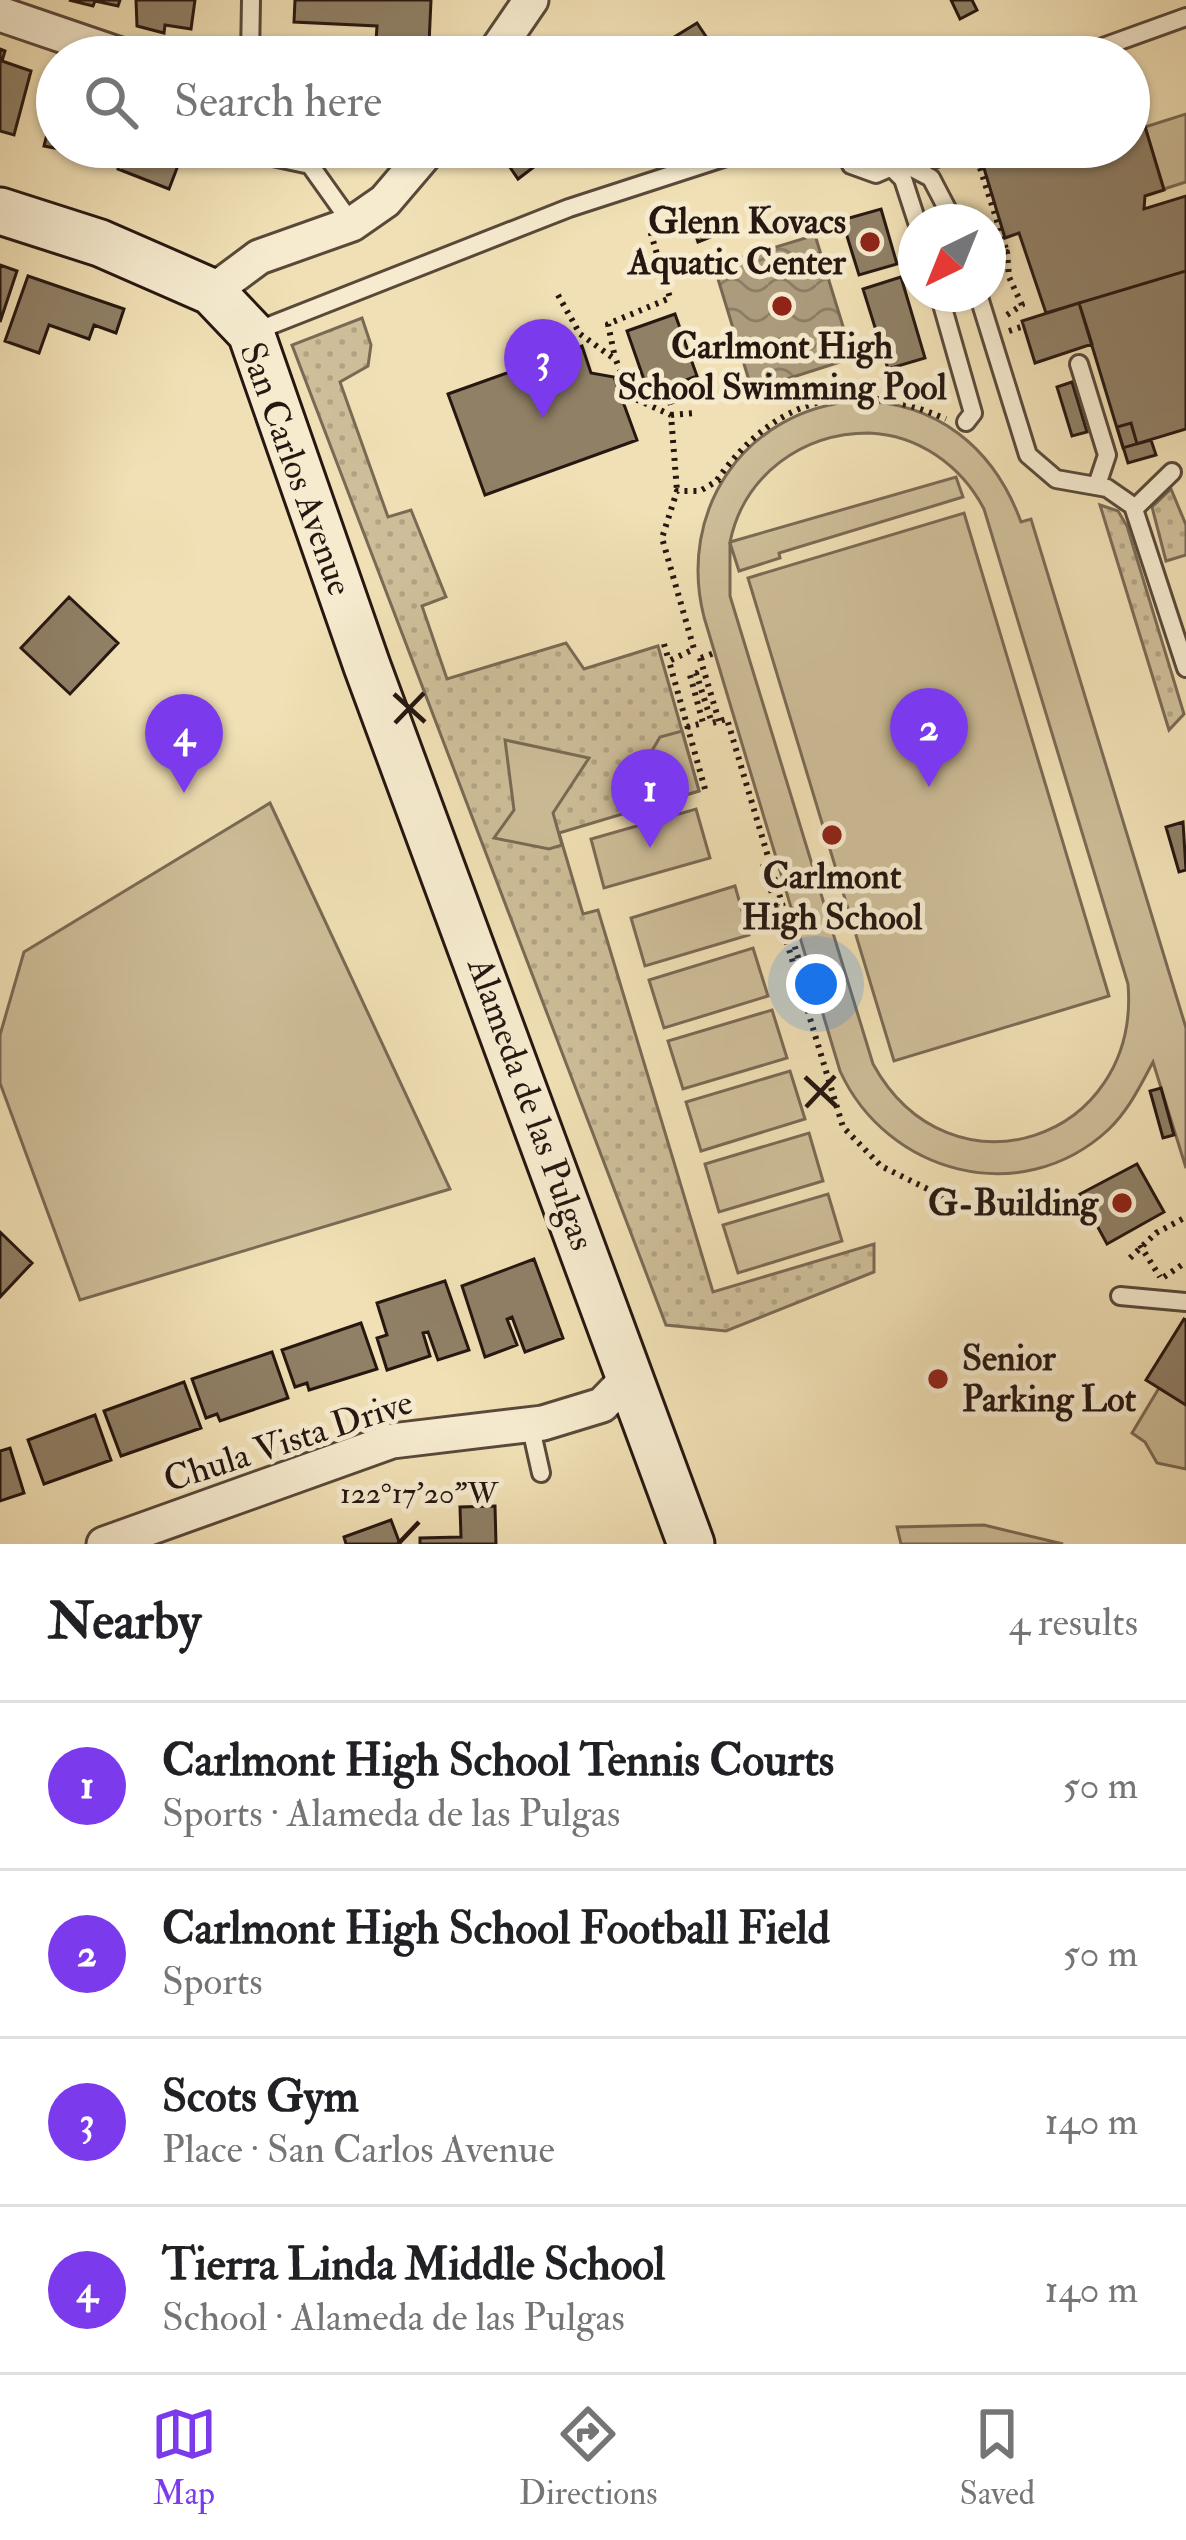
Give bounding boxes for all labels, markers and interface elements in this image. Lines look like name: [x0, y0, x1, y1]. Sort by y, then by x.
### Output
search box: [36, 36, 1150, 168]
icon: search: [78, 69, 144, 135]
text: Search here: [174, 74, 382, 130]
place label: Glenn Kovacs Aquatic Center: [626, 199, 847, 285]
north arrow: [898, 204, 1006, 312]
marker: Glenn Kovacs Aquatic Center: [857, 229, 883, 255]
marker: Carlmont High School Swimming Pool: [769, 293, 795, 319]
pin: 3: [504, 319, 582, 418]
place label: Carlmont High School Swimming Pool: [617, 324, 947, 410]
street label: San Carlos Avenue: [229, 336, 363, 602]
pin: 2: [890, 688, 968, 787]
pin: 4: [145, 694, 223, 793]
pin: 1: [611, 749, 689, 848]
marker: Carlmont High School: [819, 822, 845, 848]
place label: Carlmont High School: [742, 854, 923, 940]
street label: Alameda de las Pulgas: [457, 951, 605, 1256]
your location: [786, 954, 846, 1014]
place label: G-Building: [928, 1181, 1099, 1226]
marker: G-Building: [1109, 1190, 1135, 1216]
place label: Senior Parking Lot: [962, 1336, 1137, 1422]
marker: Senior Parking Lot: [925, 1366, 951, 1392]
street label: Chula Vista Drive: [158, 1380, 418, 1502]
text: 122°17'20"W: [340, 1475, 500, 1512]
text: Nearby: [48, 1590, 201, 1654]
text: 4 results: [1009, 1598, 1138, 1647]
text: Carlmont High School Tennis Courts: [162, 1733, 834, 1789]
text: 1: [80, 1761, 94, 1810]
text: 50 m: [1063, 1761, 1138, 1810]
text: Sports · Alameda de las Pulgas: [162, 1789, 620, 1838]
text: Carlmont High School Football Field: [162, 1901, 830, 1957]
text: 2: [77, 1929, 97, 1978]
text: 50 m: [1063, 1929, 1138, 1978]
text: Sports: [162, 1957, 263, 2006]
text: Scots Gym: [162, 2069, 359, 2125]
text: 3: [80, 2097, 94, 2146]
text: 140 m: [1045, 2097, 1138, 2146]
text: Place · San Carlos Avenue: [162, 2125, 555, 2174]
text: Tierra Linda Middle School: [162, 2237, 665, 2293]
text: 4: [76, 2265, 98, 2314]
text: 140 m: [1045, 2265, 1138, 2314]
text: School · Alameda de las Pulgas: [162, 2293, 625, 2342]
tab: Map: [151, 2401, 217, 2514]
tab: Directions: [519, 2401, 658, 2514]
tab: Saved: [960, 2401, 1035, 2514]

